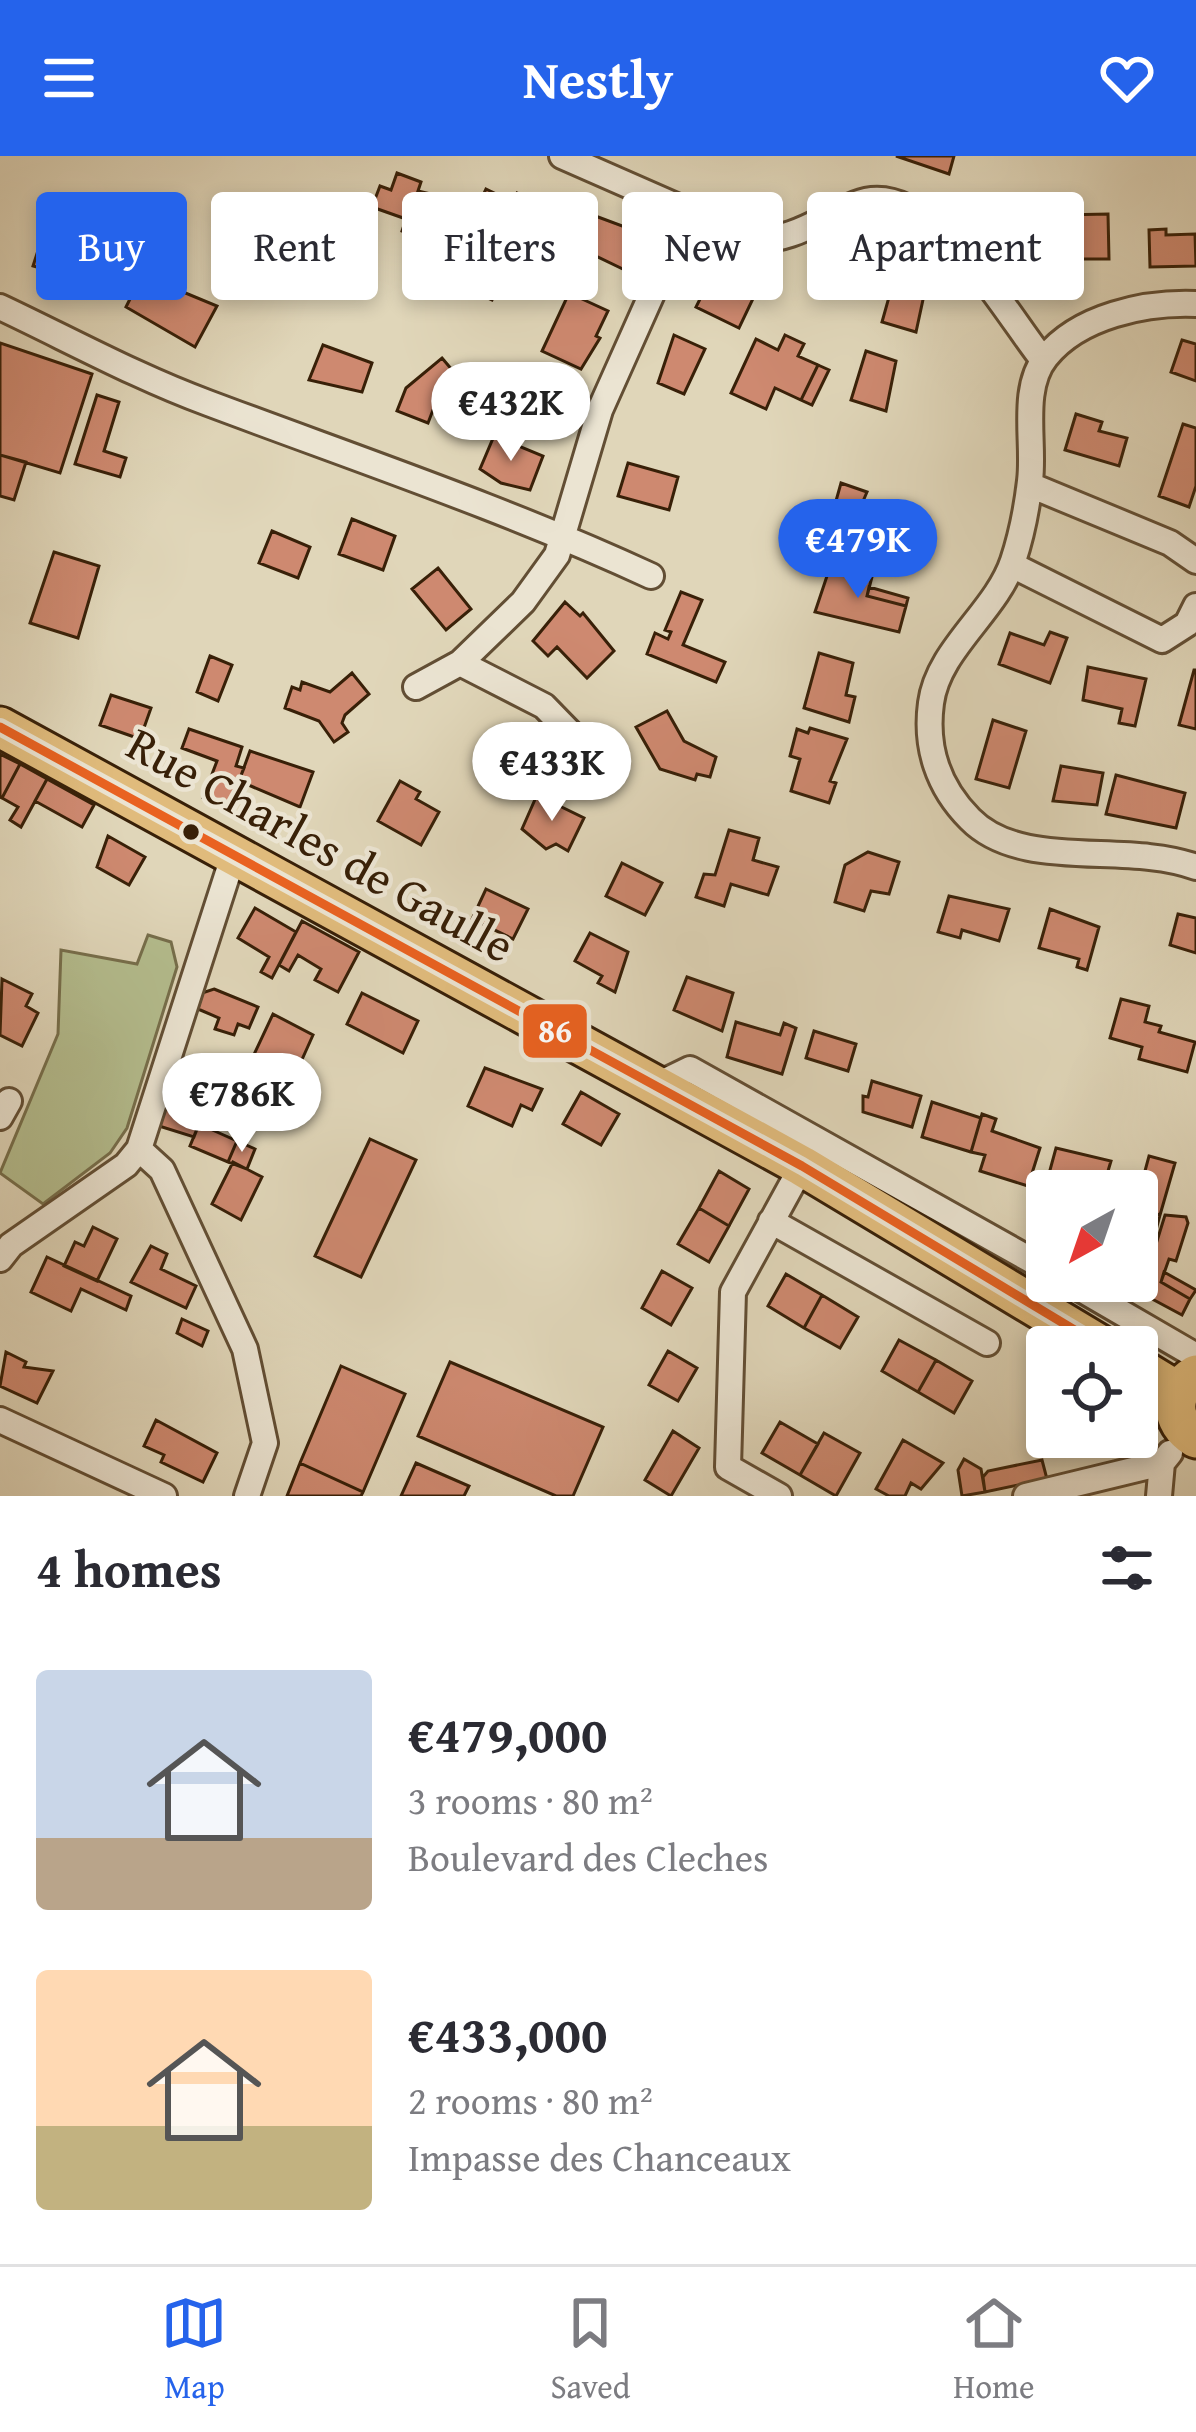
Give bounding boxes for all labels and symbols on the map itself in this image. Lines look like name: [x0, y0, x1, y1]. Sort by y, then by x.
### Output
pin: €432K: [427, 362, 595, 464]
pin: €479K: [774, 499, 942, 601]
street label: Rue Charles de Gaulle: [115, 708, 528, 980]
pin: €433K: [468, 722, 636, 824]
unlabelled marker: [180, 821, 202, 843]
line badge: 86: [521, 1002, 589, 1060]
text: 86: [538, 1006, 572, 1054]
pin: €786K: [158, 1053, 326, 1155]
north arrow: [1026, 1170, 1158, 1302]

